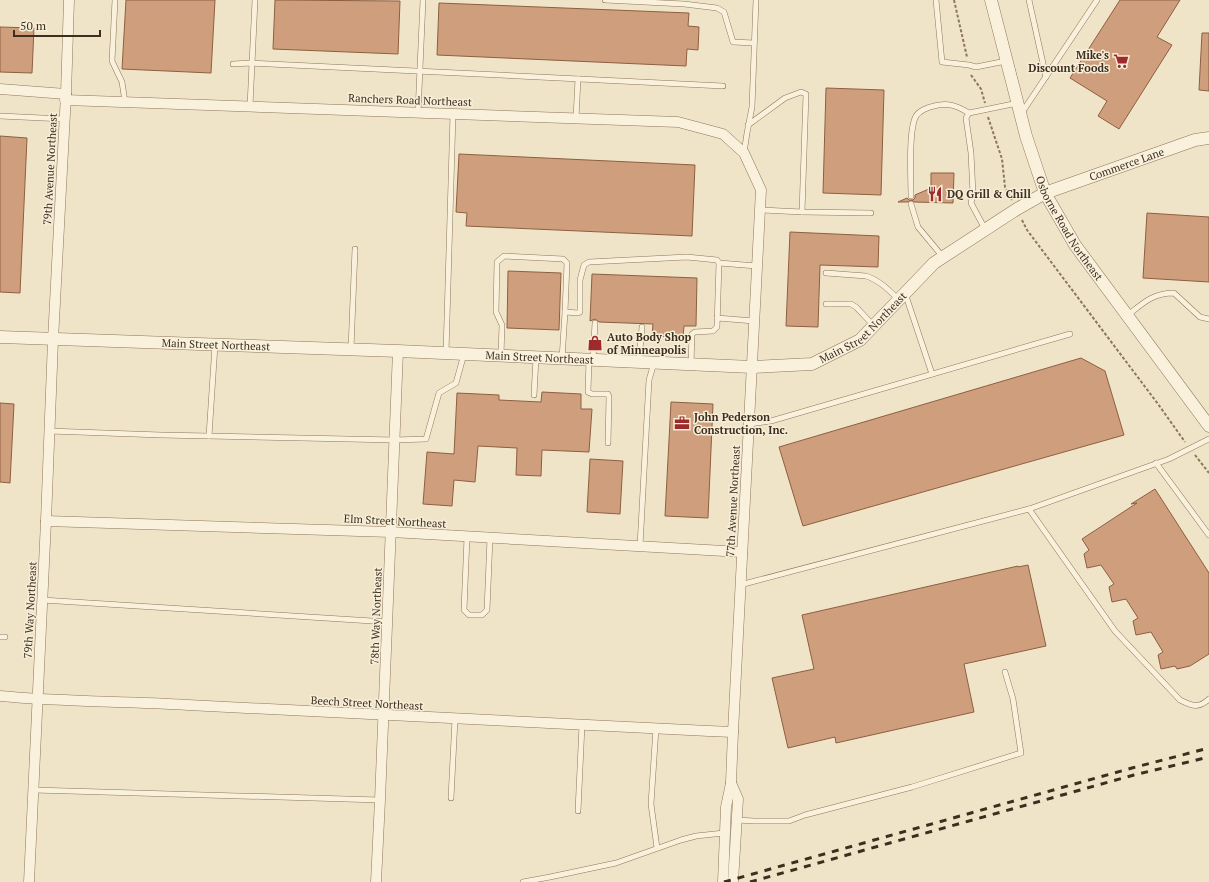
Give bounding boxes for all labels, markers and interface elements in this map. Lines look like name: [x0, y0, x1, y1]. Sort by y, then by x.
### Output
scale bar: [14, 12, 100, 38]
text: 50 m: [20, 18, 47, 33]
place label: Mike's Discount Foods: [1028, 48, 1109, 75]
supermarket icon: Mike's Discount Foods: [1112, 52, 1130, 70]
street label: Ranchers Road Northeast: [348, 91, 472, 109]
street label: 79th Avenue Northeast: [40, 113, 60, 225]
street label: Commerce Lane: [1087, 144, 1166, 184]
street label: Osborne Road Northeast: [1033, 174, 1106, 283]
restaurant icon: DQ Grill & Chill: [926, 185, 944, 203]
place label: DQ Grill & Chill: [947, 187, 1031, 201]
street label: Main Street Northeast: [817, 289, 909, 366]
place label: Auto Body Shop of Minneapolis: [607, 330, 692, 357]
shop icon: Auto Body Shop of Minneapolis: [586, 334, 604, 352]
street label: Main Street Northeast: [161, 336, 270, 353]
street label: Main Street Northeast: [485, 348, 594, 367]
place label: John Pederson Construction, Inc.: [694, 410, 788, 437]
office icon: John Pederson Construction, Inc.: [673, 414, 691, 432]
street label: 77th Avenue Northeast: [723, 445, 743, 557]
street label: Elm Street Northeast: [343, 511, 447, 531]
street label: 79th Way Northeast: [20, 561, 40, 659]
street label: 78th Way Northeast: [367, 567, 385, 665]
street label: Beech Street Northeast: [310, 693, 424, 713]

